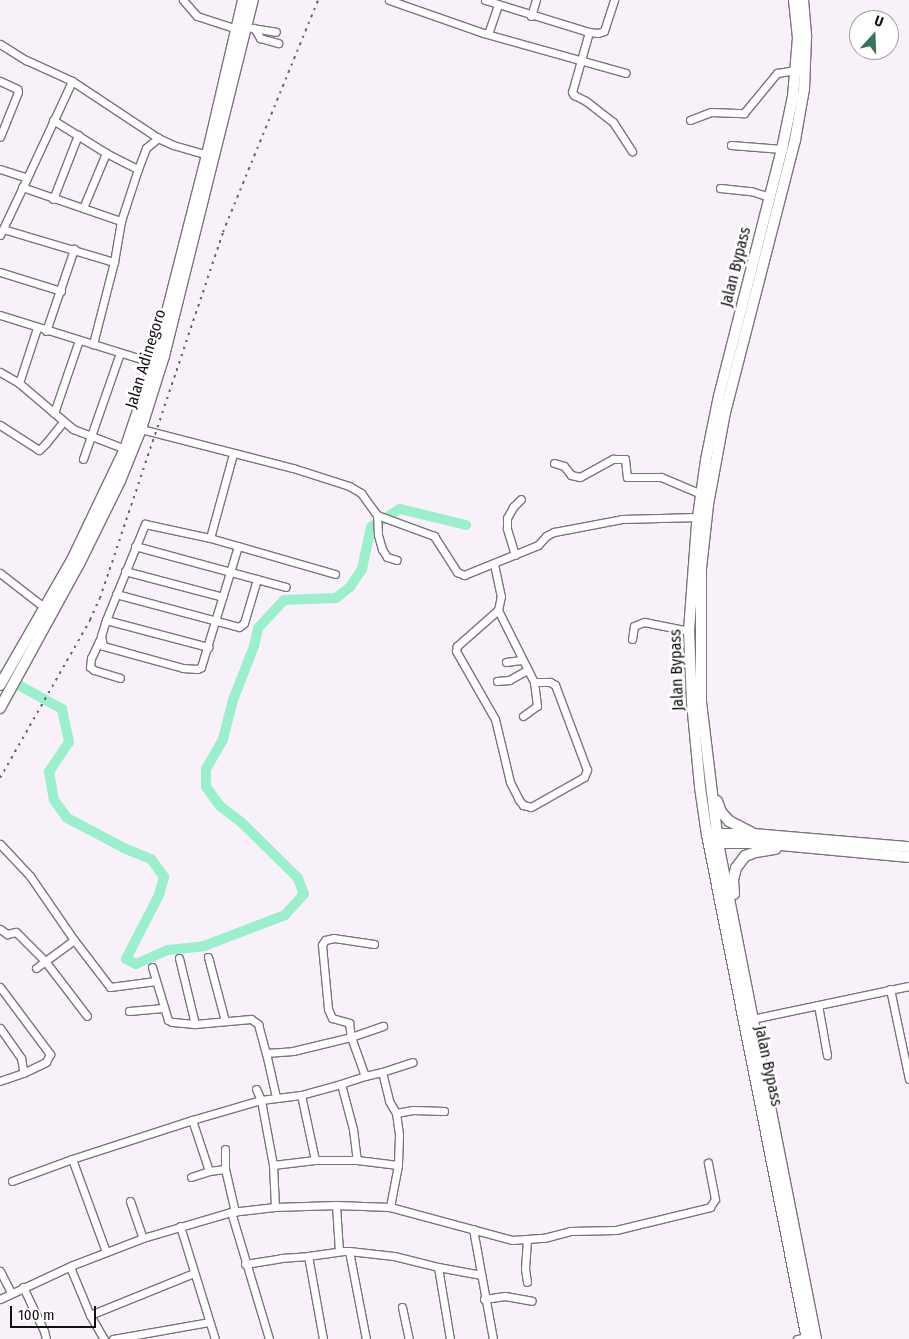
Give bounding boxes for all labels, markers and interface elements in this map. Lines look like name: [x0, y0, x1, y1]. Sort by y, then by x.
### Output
north arrow: [849, 10, 899, 60]
text: U: [872, 12, 886, 31]
street label: Jalan Bypass: [717, 225, 755, 309]
street label: Jalan Adinegoro: [122, 307, 170, 411]
street label: Jalan Bypass: [666, 629, 688, 711]
street label: Jalan Bypass: [750, 1024, 786, 1108]
scale bar: [12, 1296, 99, 1328]
text: 100 m: [18, 1306, 55, 1324]

